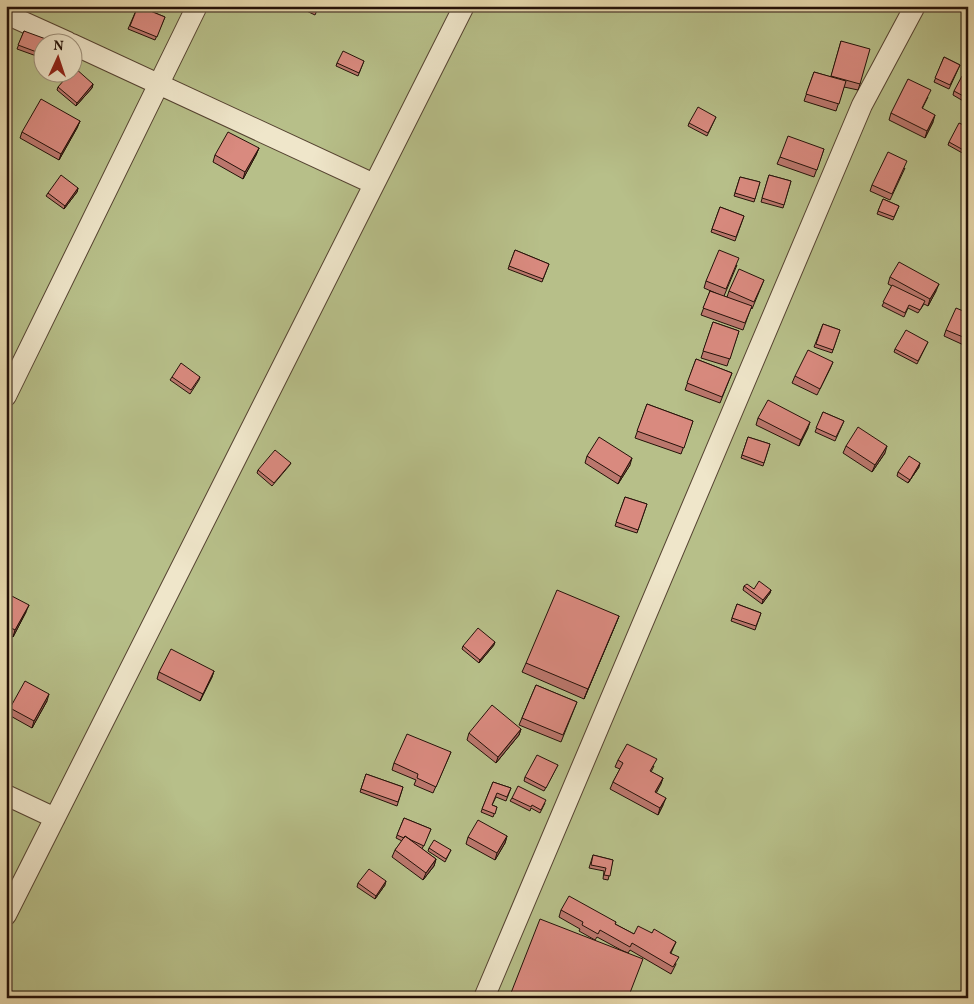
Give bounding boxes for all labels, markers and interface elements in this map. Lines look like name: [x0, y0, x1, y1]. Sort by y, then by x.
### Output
north arrow: [32, 32, 82, 82]
text: N: [53, 37, 64, 56]

